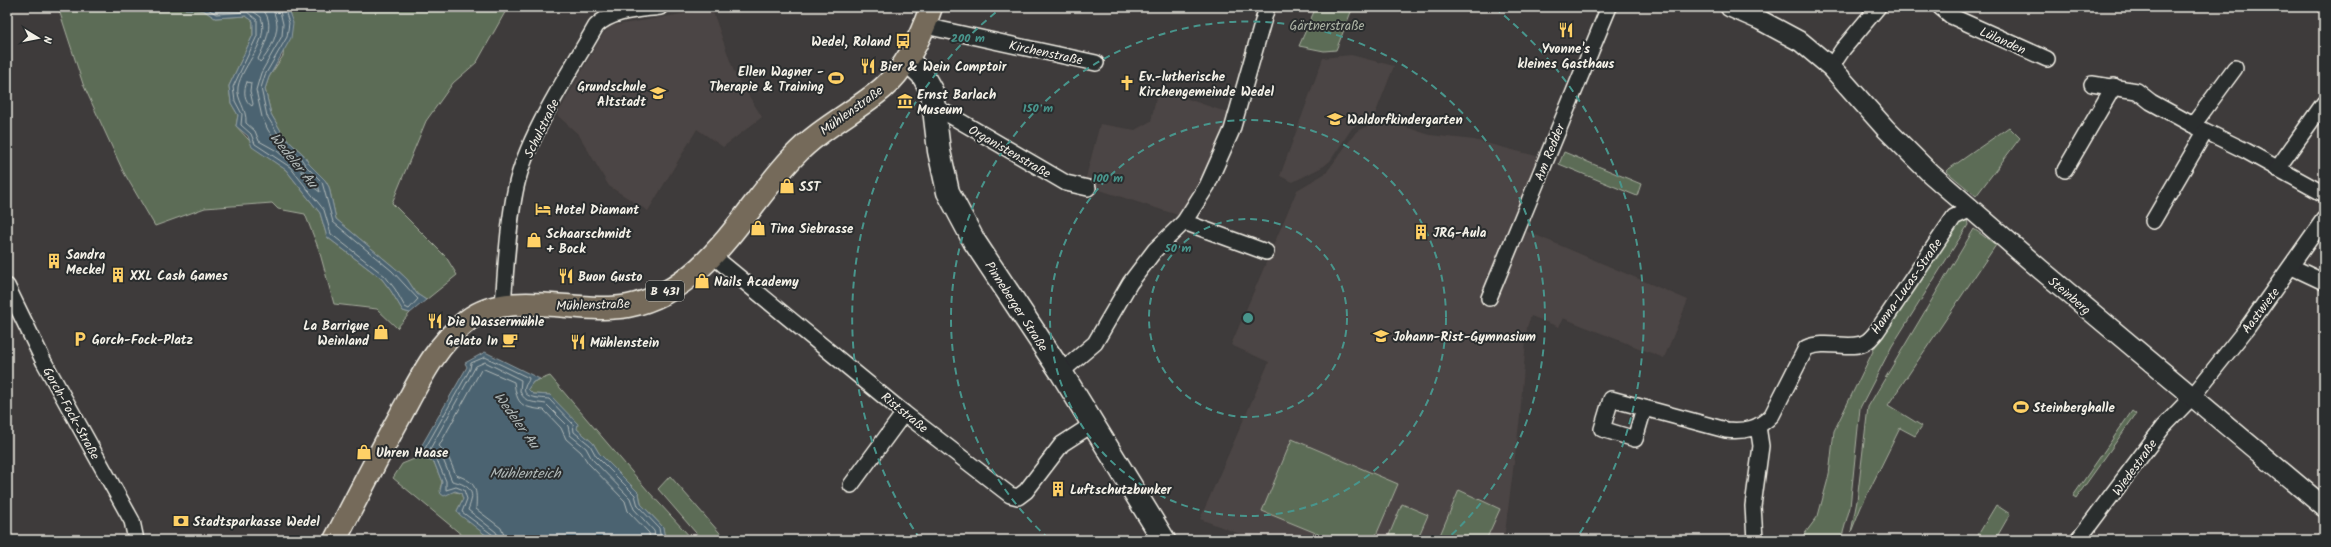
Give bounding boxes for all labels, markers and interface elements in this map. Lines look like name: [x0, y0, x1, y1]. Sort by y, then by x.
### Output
park label: Gärtnerstraße: [1290, 16, 1365, 37]
north arrow: [18, 18, 58, 58]
restaurant icon: Yvonne's kleines Gasthaus: [1557, 21, 1575, 39]
street label: Lülanden: [1976, 22, 2029, 61]
text: 200 m: [951, 29, 985, 48]
place label: Wedel, Roland: [811, 32, 892, 53]
bus stop icon: Wedel, Roland: [894, 32, 912, 50]
text: N: [37, 35, 56, 45]
street label: Kirchenstraße: [1007, 35, 1085, 72]
place label: Yvonne's kleines Gasthaus: [1518, 39, 1614, 75]
restaurant icon: Bier & Wein Comptoir: [859, 57, 877, 75]
place label: Bier & Wein Comptoir: [880, 57, 1008, 78]
place label: Ellen Wagner - Therapie & Training: [709, 62, 824, 98]
place label: Ev.-lutherische Kirchengemeinde Wedel: [1139, 67, 1275, 103]
sports icon: Ellen Wagner - Therapie & Training: [827, 69, 845, 87]
church icon: Ev.-lutherische Kirchengemeinde Wedel: [1118, 74, 1136, 92]
place label: Grundschule Altstadt: [577, 77, 647, 113]
street label: Mühlenstraße: [816, 81, 888, 141]
school or university icon: Grundschule Altstadt: [649, 84, 667, 102]
place label: Ernst Barlach Museum: [917, 85, 996, 121]
museum icon: Ernst Barlach Museum: [896, 92, 914, 110]
street label: Schulstraße: [519, 95, 566, 162]
text: 150 m: [1023, 99, 1053, 118]
school or university icon: Waldorfkindergarten: [1326, 110, 1344, 128]
place label: Waldorfkindergarten: [1347, 110, 1463, 131]
street label: Organistenstraße: [964, 120, 1055, 185]
street label: Am Redder: [1529, 120, 1572, 184]
water label: Wedeler Au: [264, 128, 324, 195]
text: 100 m: [1093, 169, 1123, 188]
shop icon: SST: [778, 177, 796, 195]
place label: SST: [799, 177, 822, 198]
hotel icon: Hotel Diamant: [534, 200, 552, 218]
place label: Hotel Diamant: [555, 200, 639, 221]
shop icon: Tina Siebrasse: [749, 219, 767, 237]
place label: Tina Siebrasse: [770, 219, 854, 240]
building icon: JRG-Aula: [1412, 223, 1430, 241]
place label: JRG-Aula: [1433, 223, 1487, 244]
place label: Schaarschmidt + Bock: [546, 224, 632, 260]
shop icon: Schaarschmidt + Bock: [525, 231, 543, 249]
street label: Hanna-Lucas-Straße: [1866, 234, 1948, 339]
text: 50 m: [1164, 239, 1192, 258]
place label: Sandra Meckel: [66, 245, 106, 281]
building icon: Sandra Meckel: [45, 252, 63, 270]
street label: Pinneberger Straße: [979, 257, 1053, 356]
building icon: XXL Cash Games: [109, 266, 127, 284]
place label: XXL Cash Games: [129, 266, 228, 287]
restaurant icon: Buon Gusto: [557, 267, 575, 285]
place label: Buon Gusto: [578, 267, 643, 288]
shop icon: Nails Academy: [693, 272, 711, 290]
place label: Nails Academy: [714, 272, 799, 293]
street label: Steinberg: [2043, 272, 2095, 321]
road number: B 431: [646, 281, 684, 301]
street label: Aastwiete: [2237, 283, 2286, 338]
street label: Mühlenstraße: [556, 294, 630, 317]
centre of rings: [1241, 311, 1255, 325]
restaurant icon: Die Wassermühle: [426, 312, 444, 330]
place label: Die Wassermühle: [447, 312, 545, 333]
place label: La Barrique Weinland: [303, 316, 370, 352]
shop icon: La Barrique Weinland: [372, 323, 390, 341]
school or university icon: Johann-Rist-Gymnasium: [1372, 327, 1390, 345]
place label: Johann-Rist-Gymnasium: [1393, 327, 1536, 348]
parking icon: Gorch-Fock-Platz: [71, 330, 89, 348]
place label: Gorch-Fock-Platz: [92, 330, 193, 351]
place label: Gelato In: [446, 331, 498, 352]
cafe icon: Gelato In: [501, 331, 519, 349]
restaurant icon: Mühlenstein: [569, 333, 587, 351]
place label: Mühlenstein: [590, 333, 659, 354]
street label: Gorch-Fock-Straße: [36, 364, 105, 464]
street label: Riststraße: [876, 387, 932, 439]
water label: Wedeler Au: [488, 388, 546, 455]
sports icon: Steinberghalle: [2012, 398, 2030, 416]
place label: Steinberghalle: [2033, 398, 2116, 419]
street label: Wiedestraße: [2107, 435, 2163, 501]
shop icon: Uhren Haase: [355, 443, 373, 461]
place label: Uhren Haase: [376, 443, 449, 464]
water label: Mühlenteich: [489, 463, 562, 485]
building icon: Luftschutzbunker: [1049, 480, 1067, 498]
place label: Luftschutzbunker: [1070, 480, 1173, 501]
bank icon: Stadtsparkasse Wedel: [172, 512, 190, 530]
place label: Stadtsparkasse Wedel: [193, 512, 320, 533]

